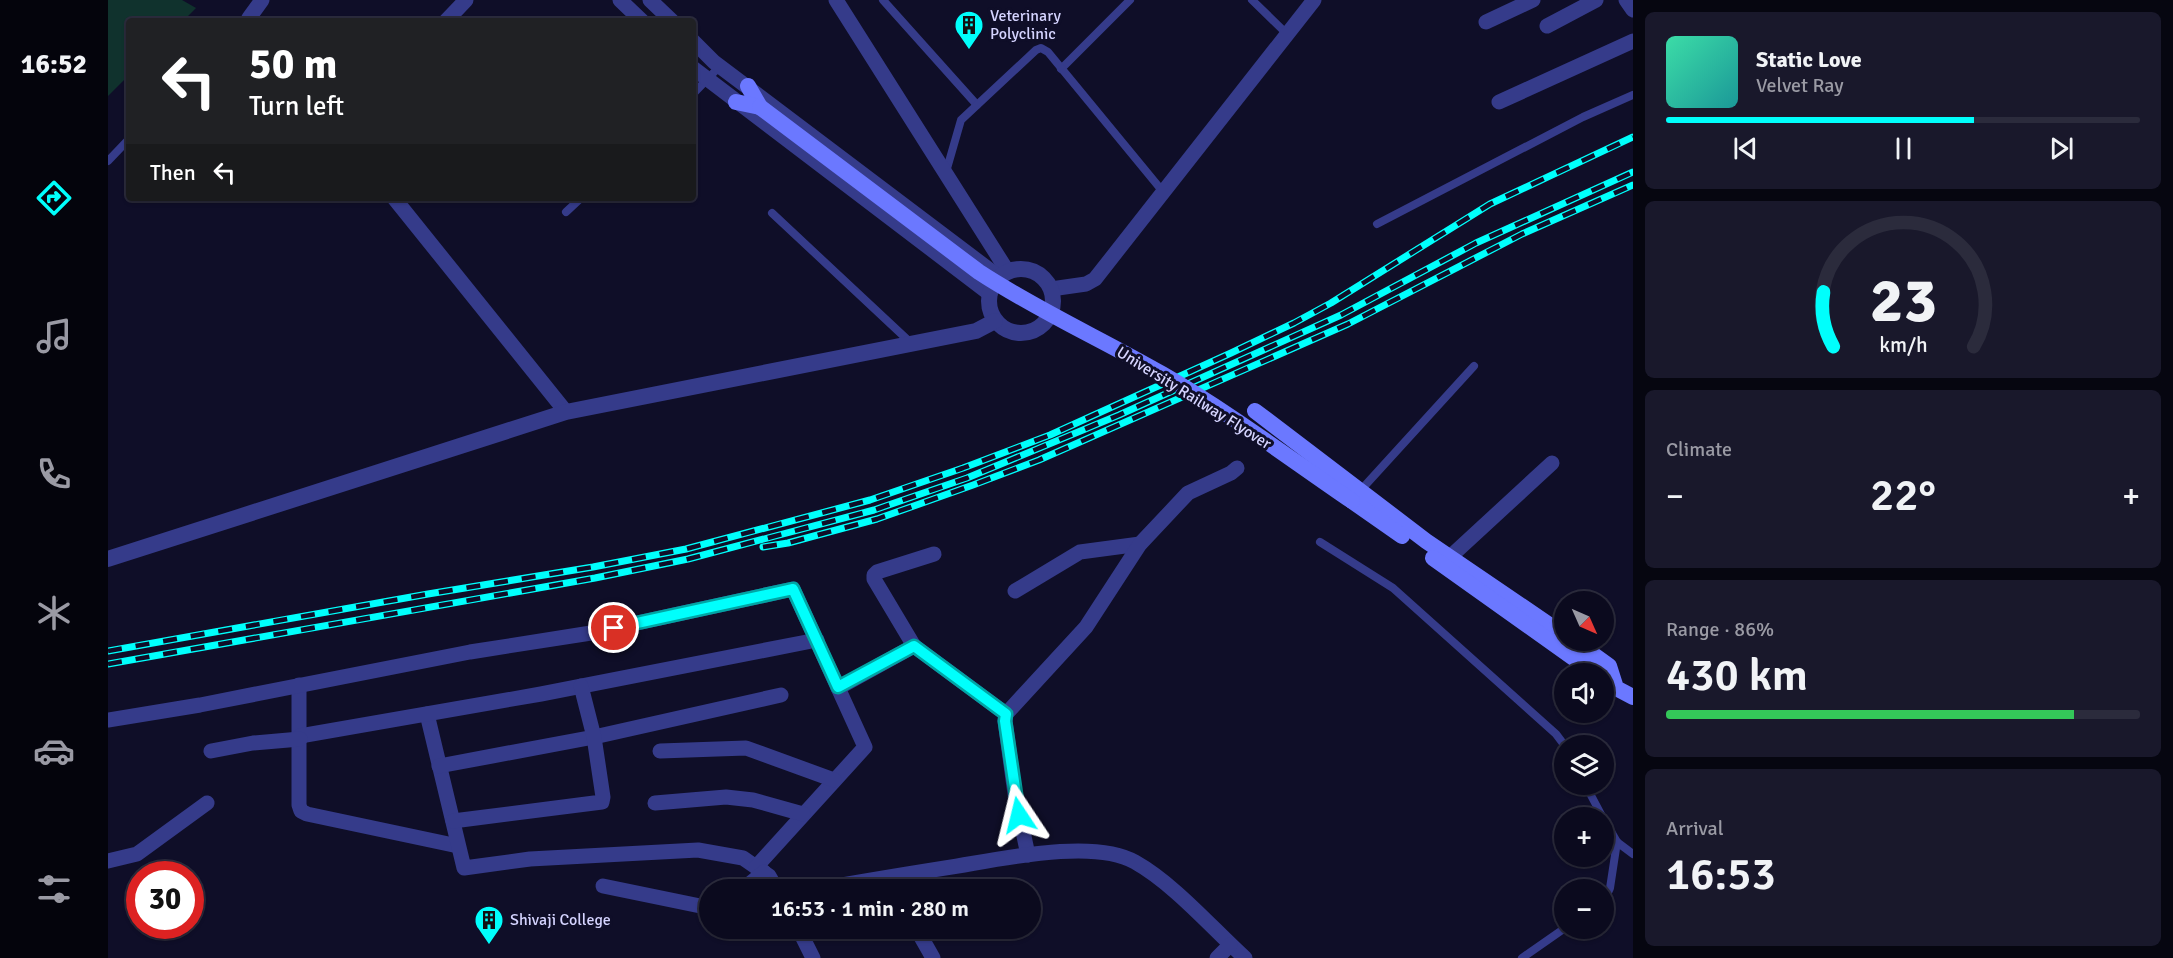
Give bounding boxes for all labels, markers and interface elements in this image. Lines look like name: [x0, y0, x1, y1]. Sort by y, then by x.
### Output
place label: Veterinary Polyclinic: [990, 6, 1061, 44]
building icon: Veterinary Polyclinic: [953, 9, 985, 51]
text: 50 m: [249, 39, 338, 90]
icon: left: [150, 42, 228, 120]
text: Static Love: [1756, 46, 1862, 73]
text: 16:52: [21, 48, 87, 81]
text: Velvet Ray: [1756, 73, 1844, 98]
text: Turn left: [249, 90, 344, 123]
icon: previous: [1729, 132, 1762, 165]
icon: pause: [1887, 132, 1920, 165]
icon: next: [2045, 132, 2078, 165]
icon: left: [208, 156, 241, 189]
text: Then: [150, 159, 196, 186]
icon: directions: [33, 177, 75, 219]
text: 23: [1869, 262, 1937, 339]
icon: music: [33, 315, 75, 357]
text: km/h: [1879, 332, 1927, 358]
street label: University Railway Flyover: [1113, 342, 1275, 454]
text: Climate: [1666, 437, 1732, 462]
icon: phone: [33, 453, 75, 495]
text: 22°: [1870, 468, 1936, 523]
text: −: [1666, 476, 1684, 517]
text: +: [2122, 476, 2140, 517]
north arrow: [1554, 591, 1614, 651]
map controls: [1554, 591, 1614, 939]
icon: climate: [33, 592, 75, 634]
pin: [588, 602, 639, 653]
icon: arrive: [597, 611, 630, 644]
text: Range · 86%: [1666, 617, 1774, 642]
text: 430 km: [1666, 648, 1808, 703]
button: sound: [1554, 663, 1614, 723]
icon: car: [33, 730, 75, 772]
button: layers: [1554, 735, 1614, 795]
position arrow: [987, 783, 1051, 847]
button: +: [1554, 807, 1614, 867]
text: Arrival: [1666, 816, 1724, 841]
text: 16:53: [1666, 847, 1776, 902]
speed limit sign: 30: [126, 861, 204, 939]
icon: filters: [33, 868, 75, 910]
button: −: [1554, 879, 1614, 939]
text: 16:53 · 1 min · 280 m: [771, 895, 969, 922]
building icon: Shivaji College: [473, 904, 505, 946]
place label: Shivaji College: [510, 910, 611, 930]

